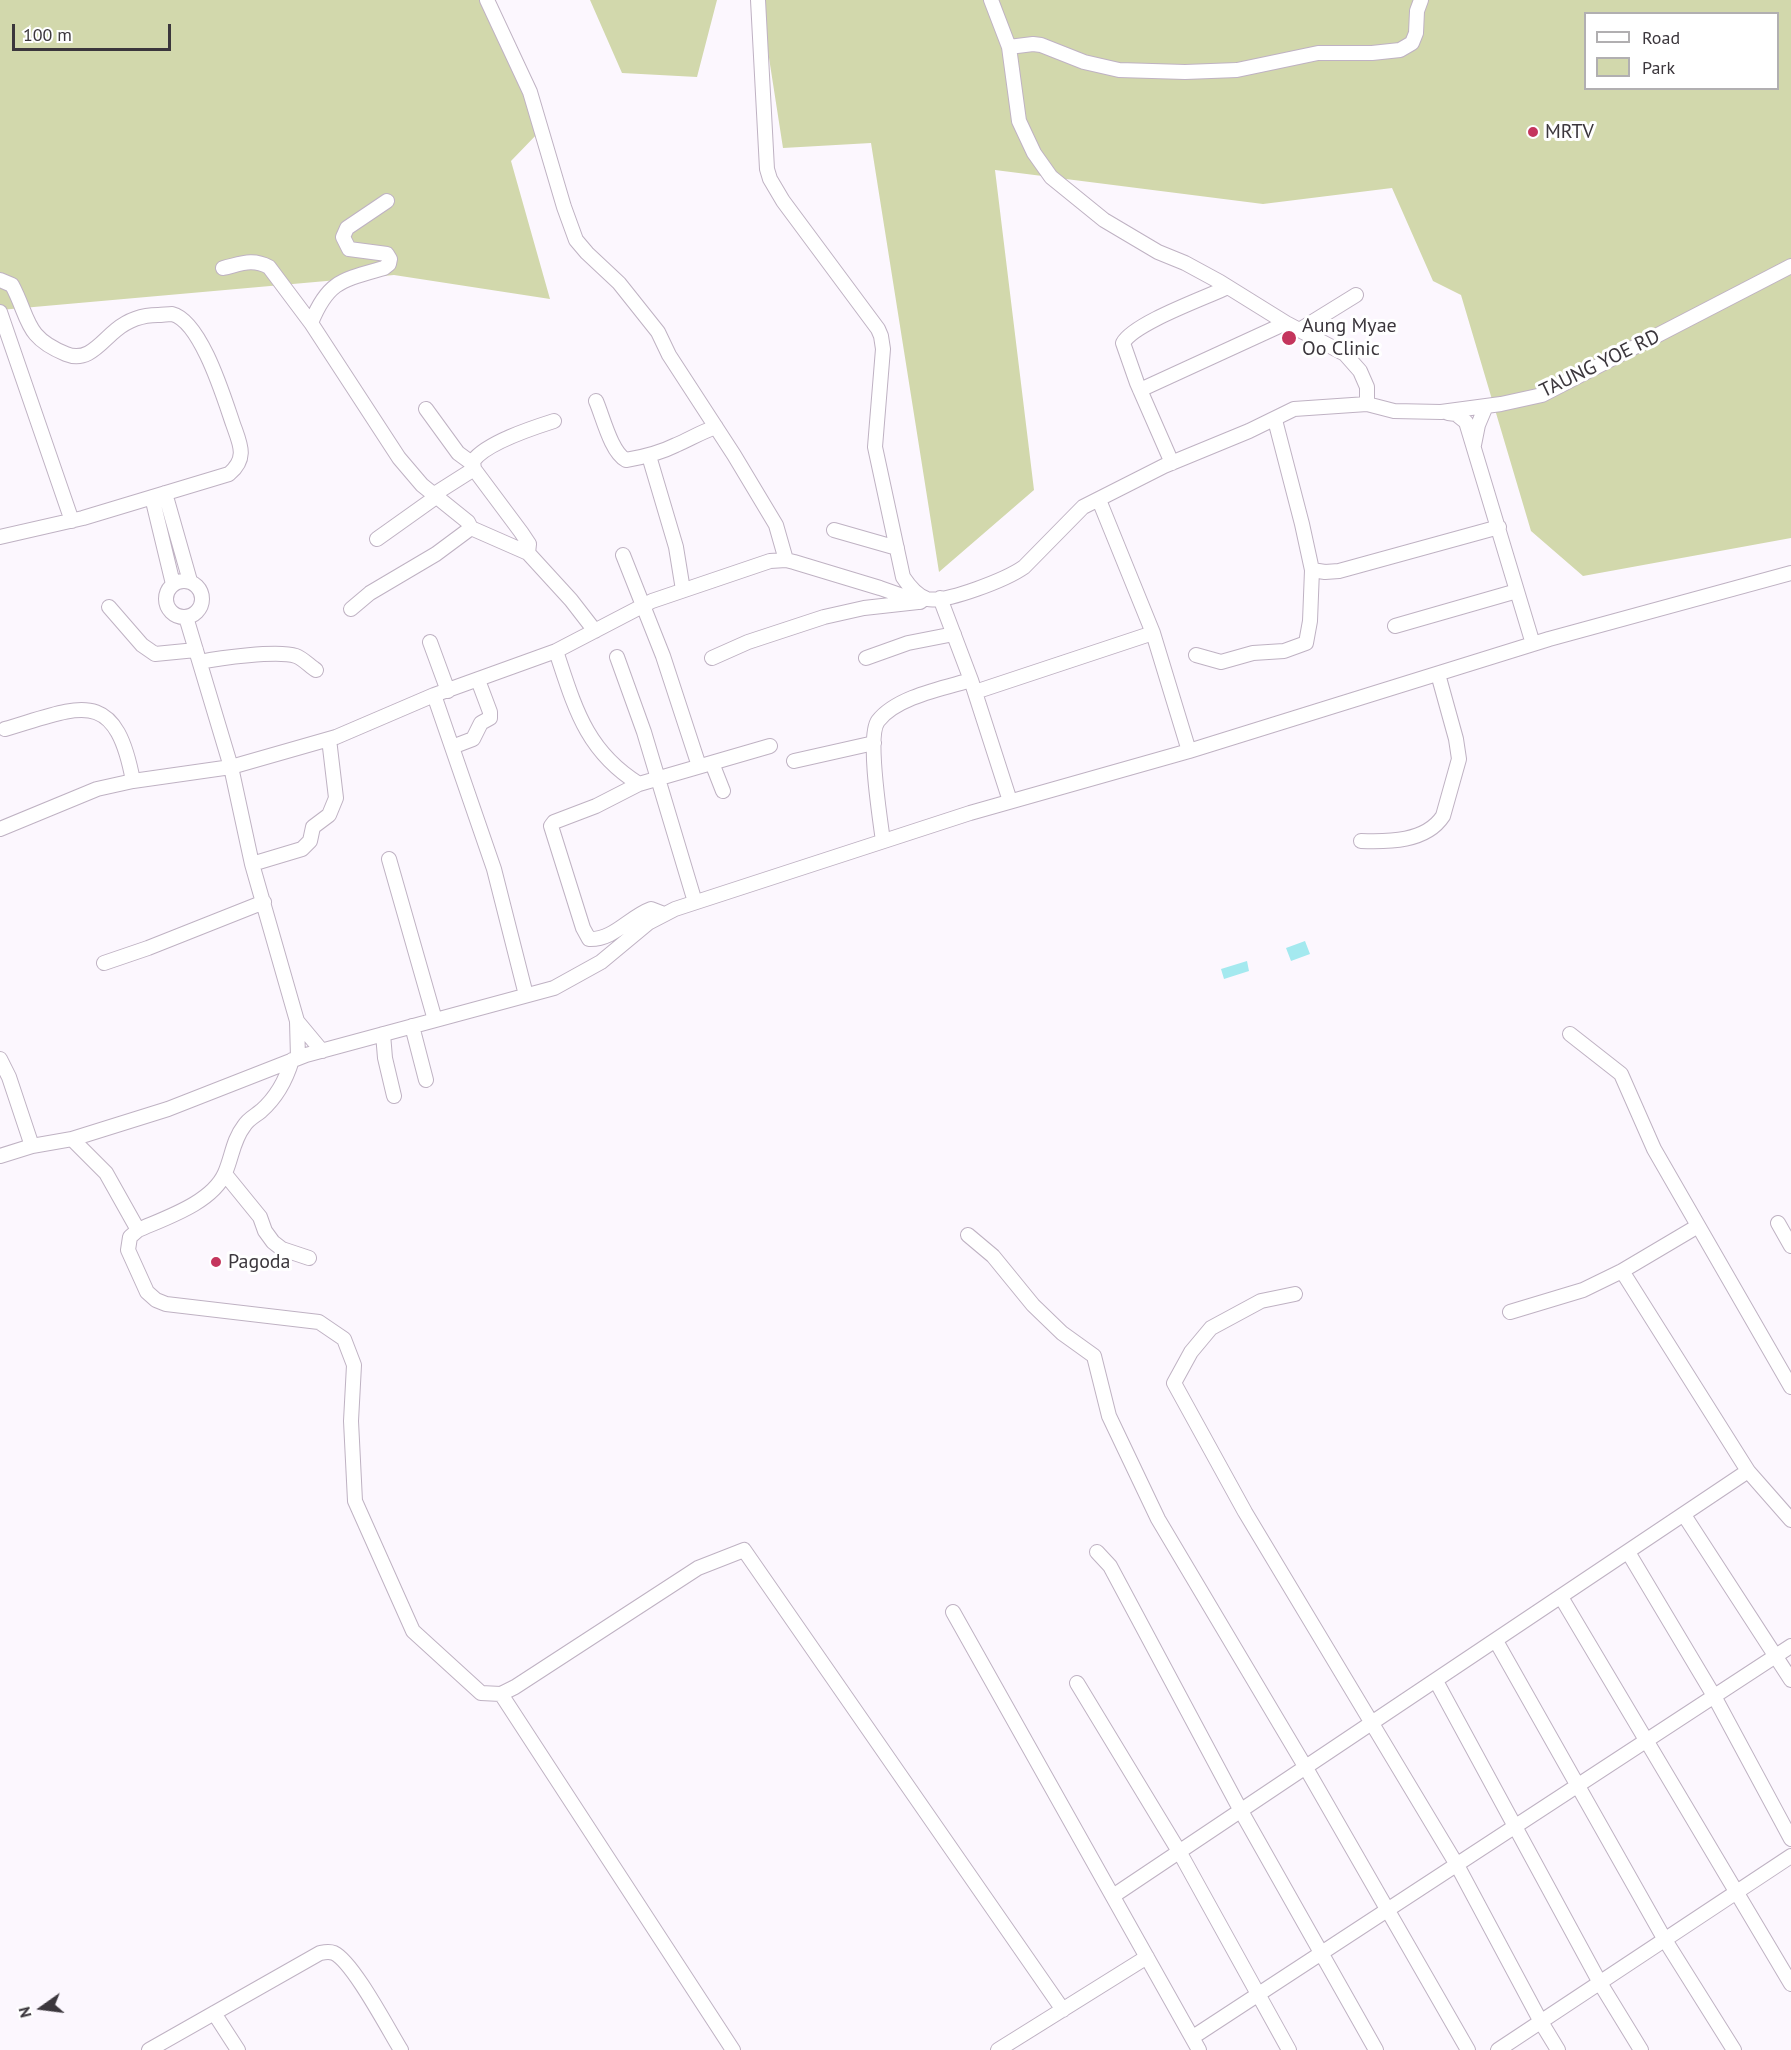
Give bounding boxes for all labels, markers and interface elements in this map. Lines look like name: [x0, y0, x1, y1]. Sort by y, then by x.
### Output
scale bar: [15, 12, 174, 50]
legend: [1584, 12, 1779, 90]
text: 100 m: [23, 23, 72, 46]
text: Road: [1642, 26, 1680, 49]
text: Park: [1642, 56, 1675, 79]
place label: MRTV: [1545, 120, 1594, 144]
marker: MRTV: [1526, 125, 1540, 139]
place label: Aung Myae Oo Clinic: [1302, 314, 1397, 361]
street label: TAUNG YOE RD: [1536, 325, 1664, 403]
marker: Aung Myae Oo Clinic: [1280, 329, 1298, 347]
place label: Pagoda: [228, 1250, 291, 1274]
marker: Pagoda: [209, 1255, 223, 1269]
north arrow: [12, 1978, 72, 2038]
text: N: [14, 2005, 36, 2020]

